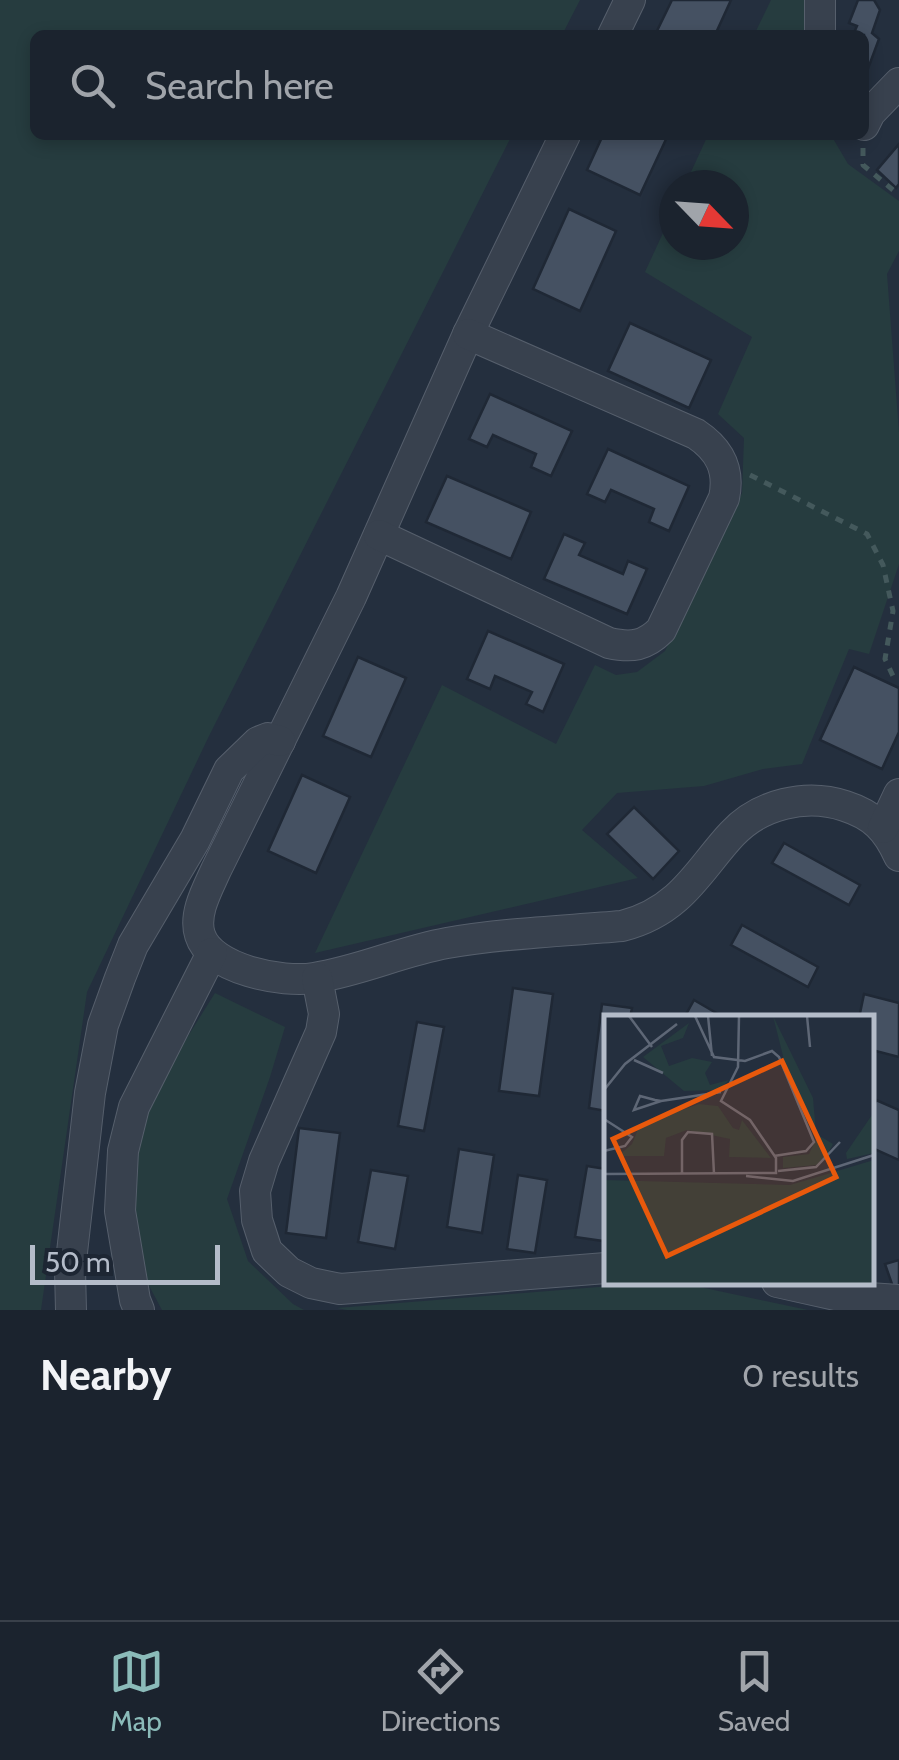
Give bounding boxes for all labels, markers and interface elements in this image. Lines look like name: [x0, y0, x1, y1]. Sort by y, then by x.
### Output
search box: [30, 30, 869, 140]
icon: search: [65, 58, 120, 113]
text: Search here: [145, 62, 334, 109]
north arrow: [659, 170, 749, 260]
inset map: [604, 1015, 874, 1285]
scale bar: [30, 1240, 220, 1284]
text: 50 m: [45, 1245, 111, 1279]
text: Nearby: [40, 1349, 172, 1401]
text: 0 results: [742, 1356, 859, 1395]
tab: Map: [109, 1644, 164, 1738]
tab: Directions: [381, 1644, 500, 1738]
tab: Saved: [718, 1644, 790, 1738]

